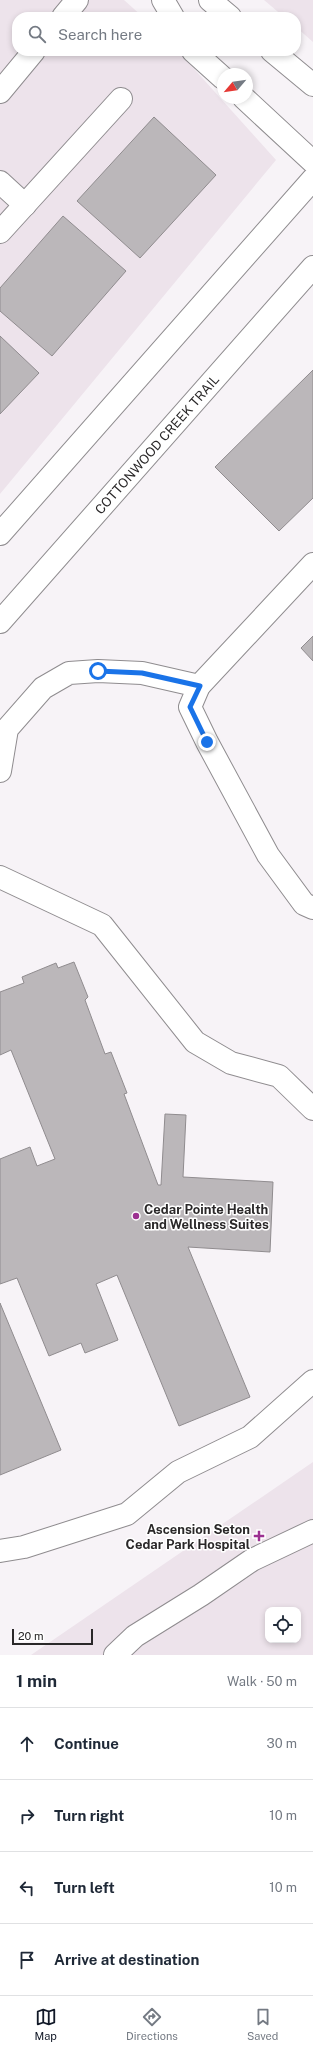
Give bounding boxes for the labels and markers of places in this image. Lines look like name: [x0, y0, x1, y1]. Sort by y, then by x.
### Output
place label: Cedar Pointe Health and Wellness Suites: [144, 1202, 269, 1232]
marker: Cedar Pointe Health and Wellness Suites: [131, 1211, 141, 1221]
place label: Ascension Seton Cedar Park Hospital: [126, 1522, 250, 1552]
marker: Ascension Seton Cedar Park Hospital: [253, 1530, 265, 1542]

